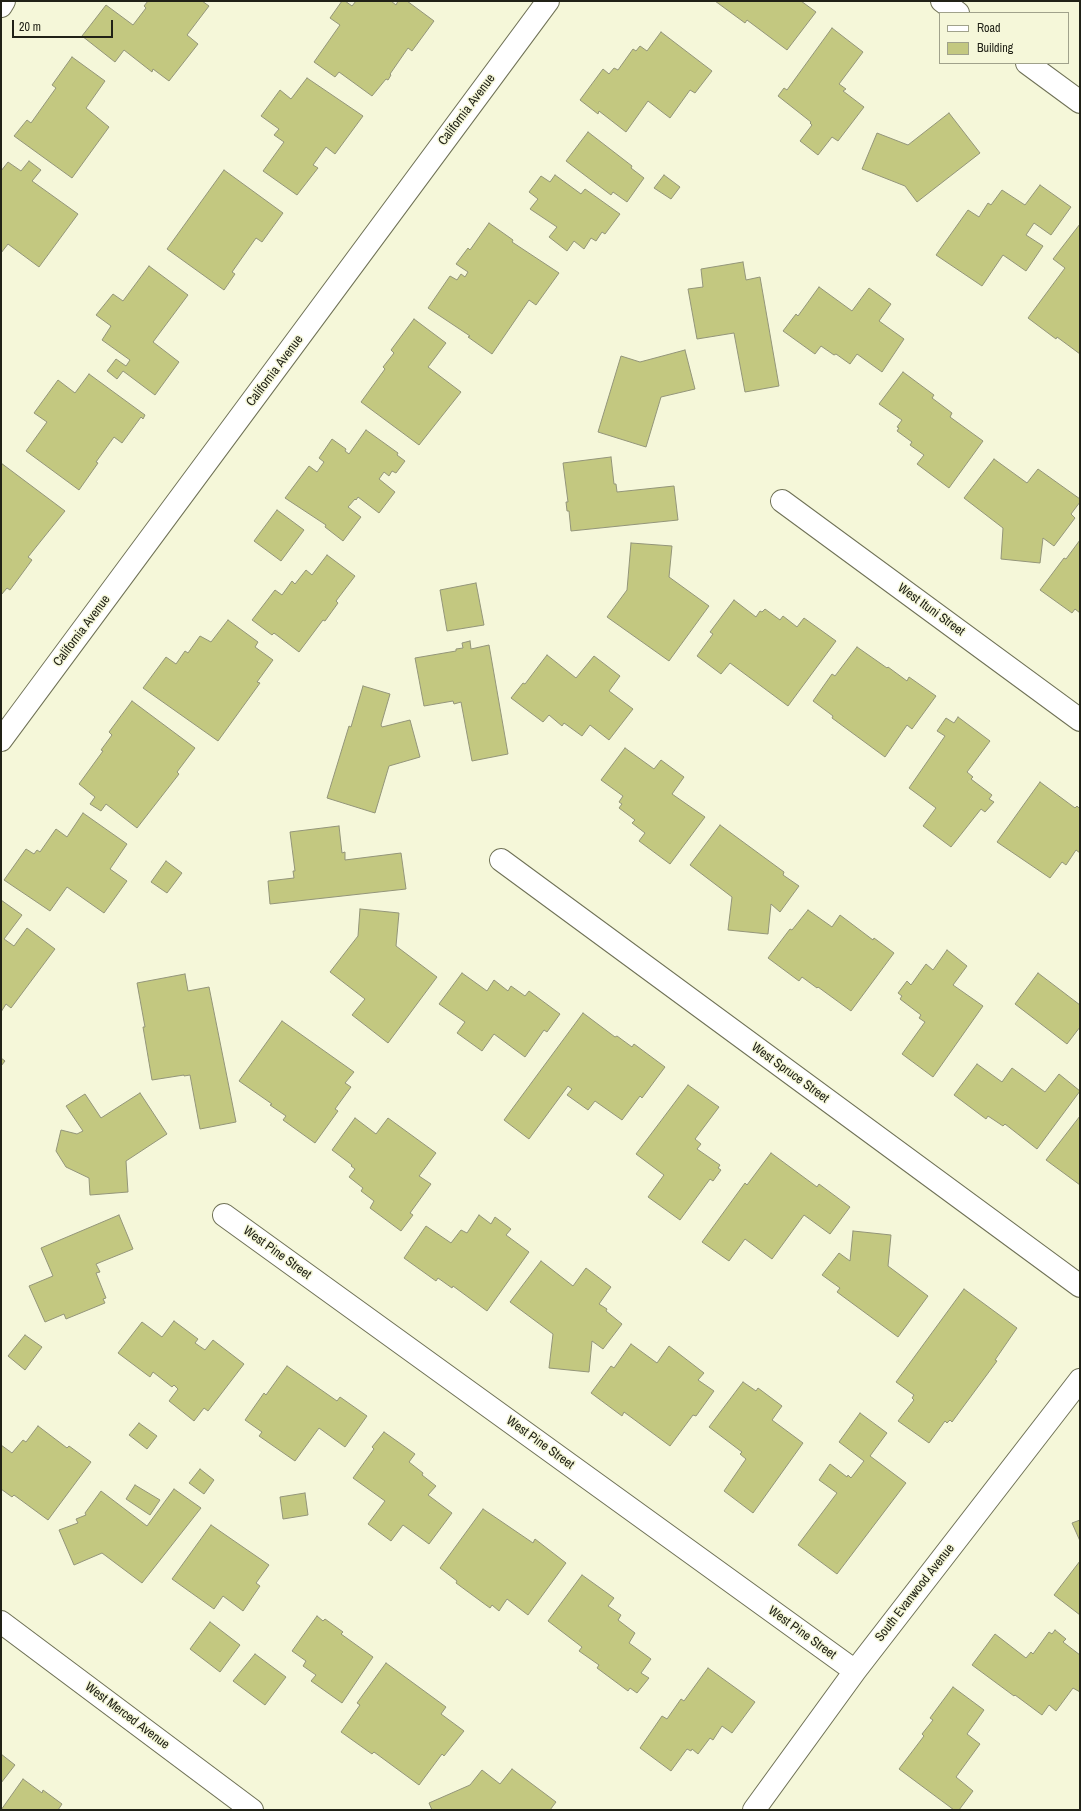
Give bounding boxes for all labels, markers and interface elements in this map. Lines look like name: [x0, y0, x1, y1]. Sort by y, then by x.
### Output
scale bar: [14, 12, 115, 38]
legend: [939, 12, 1069, 64]
text: 20 m: [19, 19, 41, 35]
text: Road: [977, 20, 1001, 36]
text: Building: [977, 40, 1013, 56]
street label: California Avenue: [435, 71, 499, 149]
street label: California Avenue: [243, 332, 307, 410]
street label: West Ituni Street: [894, 580, 968, 640]
street label: California Avenue: [50, 592, 114, 670]
street label: West Spruce Street: [748, 1040, 832, 1106]
street label: West Pine Street: [240, 1223, 314, 1283]
street label: West Pine Street: [503, 1413, 577, 1473]
street label: South Evanwood Avenue: [872, 1541, 958, 1645]
street label: West Pine Street: [765, 1603, 839, 1663]
street label: West Merced Avenue: [82, 1679, 172, 1753]

